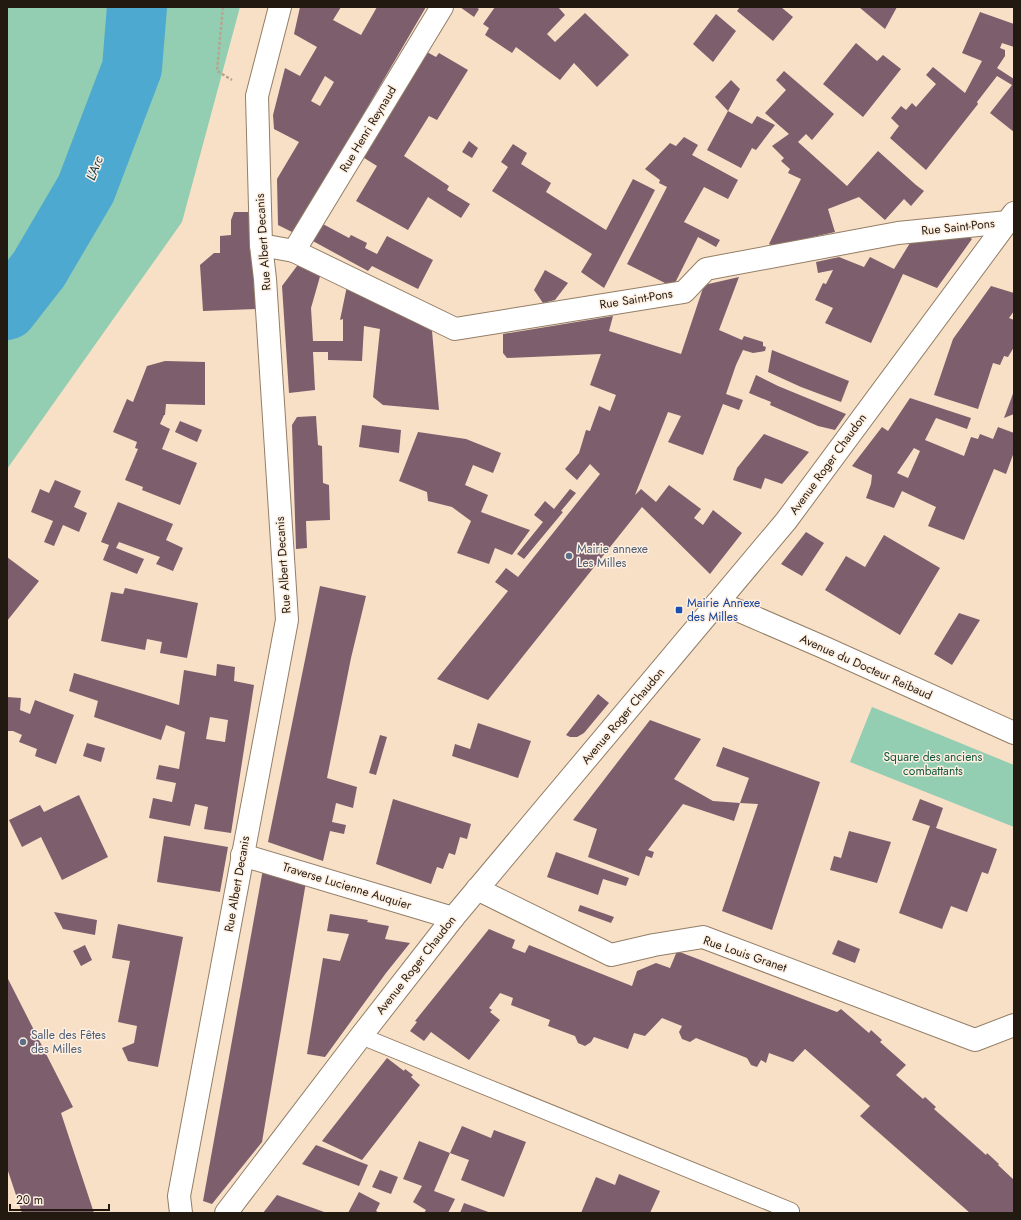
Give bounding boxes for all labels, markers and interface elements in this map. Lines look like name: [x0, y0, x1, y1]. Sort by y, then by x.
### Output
street label: Rue Henri Reynaud: [335, 82, 401, 176]
water label: L'Arc: [81, 153, 108, 183]
street label: Rue Albert Decanis: [251, 193, 275, 291]
street label: Rue Saint-Pons: [920, 214, 996, 240]
street label: Rue Saint-Pons: [598, 284, 674, 314]
street label: Avenue Roger Chaudon: [785, 410, 871, 518]
street label: Rue Albert Decanis: [271, 516, 295, 614]
place label: Mairie annexe Les Milles: [577, 540, 648, 572]
marker: Mairie annexe Les Milles: [564, 551, 574, 561]
place label: Mairie Annexe des Milles: [687, 594, 760, 626]
marker: Mairie Annexe des Milles: [674, 605, 684, 615]
street label: Avenue du Docteur Reibaud: [797, 630, 935, 704]
street label: Avenue Roger Chaudon: [577, 664, 669, 768]
park label: Square des anciens combattants: [884, 748, 983, 780]
street label: Rue Albert Decanis: [220, 834, 254, 933]
street label: Traverse Lucienne Auquier: [280, 858, 414, 914]
street label: Avenue Roger Chaudon: [372, 912, 460, 1018]
street label: Rue Louis Granet: [701, 931, 789, 977]
place label: Salle des Fêtes des Milles: [31, 1026, 106, 1058]
marker: Salle des Fêtes des Milles: [18, 1037, 28, 1047]
scale bar: [10, 1186, 109, 1212]
text: 20 m: [16, 1191, 43, 1209]

